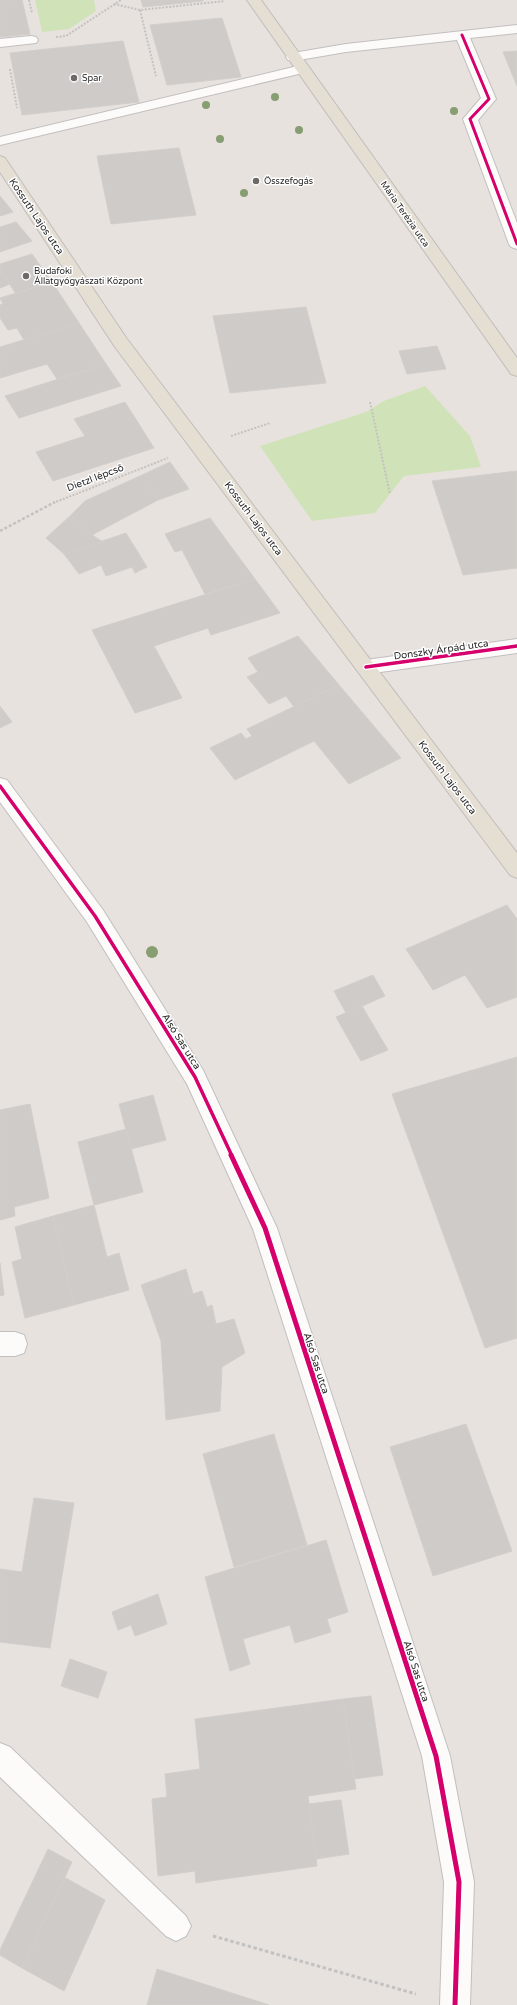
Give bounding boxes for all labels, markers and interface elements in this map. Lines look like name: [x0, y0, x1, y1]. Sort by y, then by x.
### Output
marker: Spar: [69, 73, 79, 83]
place label: Spar: [82, 73, 102, 84]
street label: Kossuth Lajos utca: [6, 176, 66, 257]
marker: Összefogás: [251, 176, 261, 186]
place label: Összefogás: [264, 176, 313, 187]
street label: Mária Terézia utca: [378, 179, 431, 249]
place label: Budafoki Állatgyógyászati Központ: [34, 266, 143, 287]
marker: Budafoki Állatgyógyászati Központ: [21, 271, 31, 281]
street label: Dietzl lépcső: [65, 462, 126, 494]
street label: Kossuth Lajos utca: [222, 479, 285, 558]
street label: Donszky Árpád utca: [393, 637, 489, 663]
street label: Kossuth Lajos utca: [416, 738, 479, 817]
street label: Alsó Sas utca: [159, 1011, 203, 1072]
street label: Alsó Sas utca: [301, 1331, 332, 1395]
street label: Alsó Sas utca: [401, 1639, 432, 1703]

